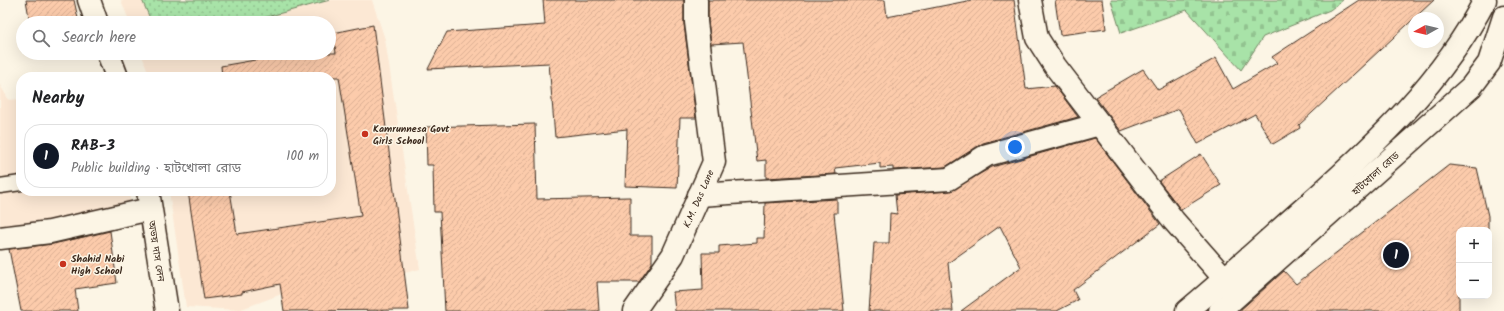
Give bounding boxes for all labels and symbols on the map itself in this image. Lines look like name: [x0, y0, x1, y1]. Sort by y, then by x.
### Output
north arrow: [1408, 12, 1444, 48]
place label: Kamrunnesa Govt Girls School: [373, 121, 450, 149]
marker: Kamrunnesa Govt Girls School: [360, 129, 370, 139]
your location: [1005, 137, 1025, 157]
street label: হাটখোলা রোড: [1348, 147, 1404, 200]
street label: K.M. Das Lane: [679, 167, 719, 231]
street label: অভয় দাস লেন: [143, 218, 169, 284]
pin: 1: [1383, 240, 1409, 270]
place label: Shahid Nabi High School: [71, 251, 125, 279]
marker: Shahid Nabi High School: [58, 259, 68, 269]

